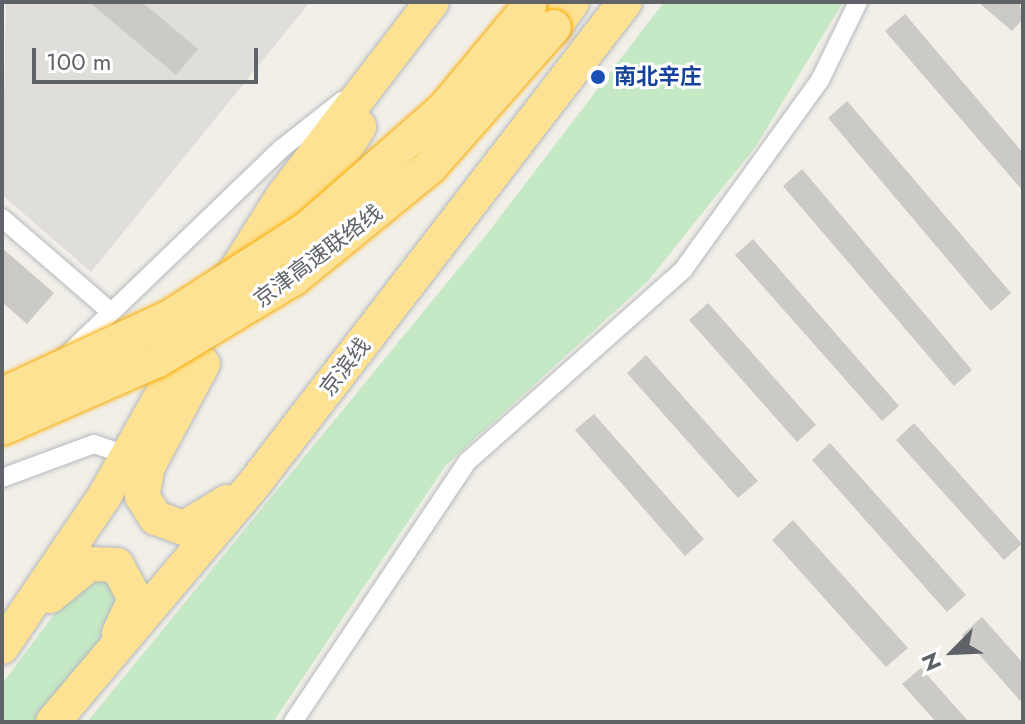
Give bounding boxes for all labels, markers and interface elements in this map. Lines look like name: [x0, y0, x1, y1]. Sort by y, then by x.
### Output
scale bar: [36, 32, 262, 82]
text: 100 m: [46, 44, 112, 79]
place label: 南北辛庄: [614, 64, 702, 90]
marker: 南北辛庄: [589, 68, 607, 86]
street label: 京津高速联络线: [249, 199, 387, 313]
street label: 京滨线: [314, 333, 376, 401]
north arrow: [913, 612, 993, 692]
text: N: [913, 647, 949, 676]

